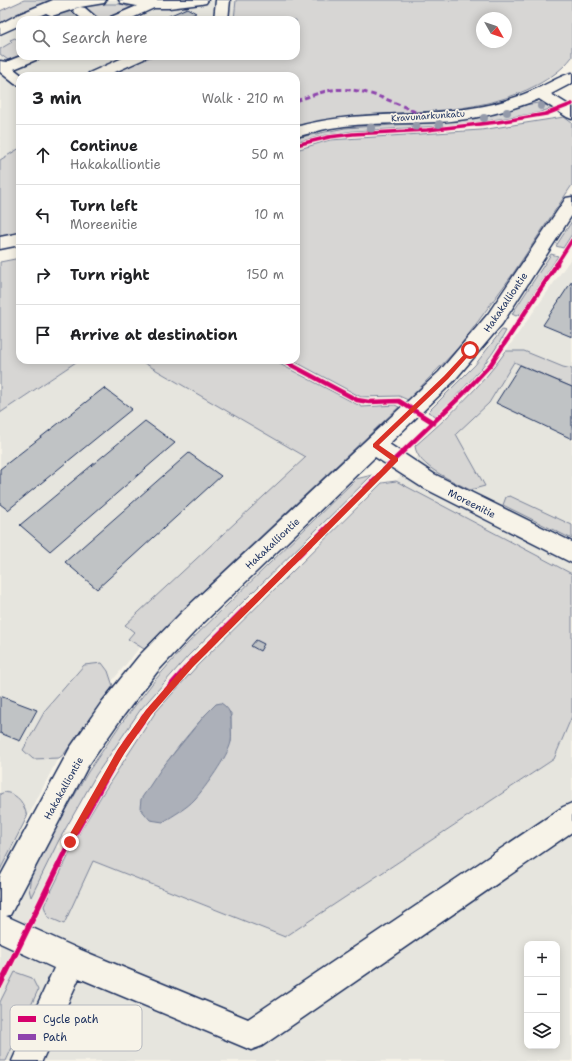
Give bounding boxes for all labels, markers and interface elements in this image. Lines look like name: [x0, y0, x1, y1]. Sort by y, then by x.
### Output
north arrow: [476, 12, 512, 48]
search box: [16, 16, 300, 60]
icon: search: [30, 27, 52, 49]
text: Search here: [62, 28, 148, 48]
text: 3 min: [32, 87, 82, 109]
text: Walk · 210 m: [202, 90, 284, 107]
street label: Kravunarkunkatu: [391, 107, 465, 125]
text: Continue: [70, 136, 138, 156]
icon: ahead: [32, 144, 54, 166]
text: 50 m: [251, 146, 284, 163]
text: Hakakalliontie: [70, 156, 161, 173]
text: Turn left: [70, 196, 138, 216]
icon: left: [32, 204, 54, 226]
text: 10 m: [254, 206, 284, 223]
text: Moreenitie: [70, 216, 138, 233]
icon: right: [32, 264, 54, 286]
text: Turn right: [70, 265, 150, 285]
text: 150 m: [246, 266, 284, 283]
street label: Hakakalliontie: [480, 269, 531, 335]
icon: arrive: [32, 324, 54, 346]
text: Arrive at destination: [70, 325, 238, 345]
route start: [461, 341, 479, 359]
street label: Moreenitie: [446, 486, 498, 521]
street label: Hakakalliontie: [242, 515, 303, 572]
street label: Hakakalliontie: [41, 754, 86, 822]
route end: [61, 833, 79, 851]
map controls: [524, 941, 560, 1049]
button: +: [524, 941, 560, 977]
button: −: [524, 977, 560, 1013]
legend: [10, 1005, 142, 1051]
text: Cycle path: [43, 1012, 99, 1027]
button: layers: [524, 1013, 560, 1049]
text: Path: [43, 1030, 67, 1045]

